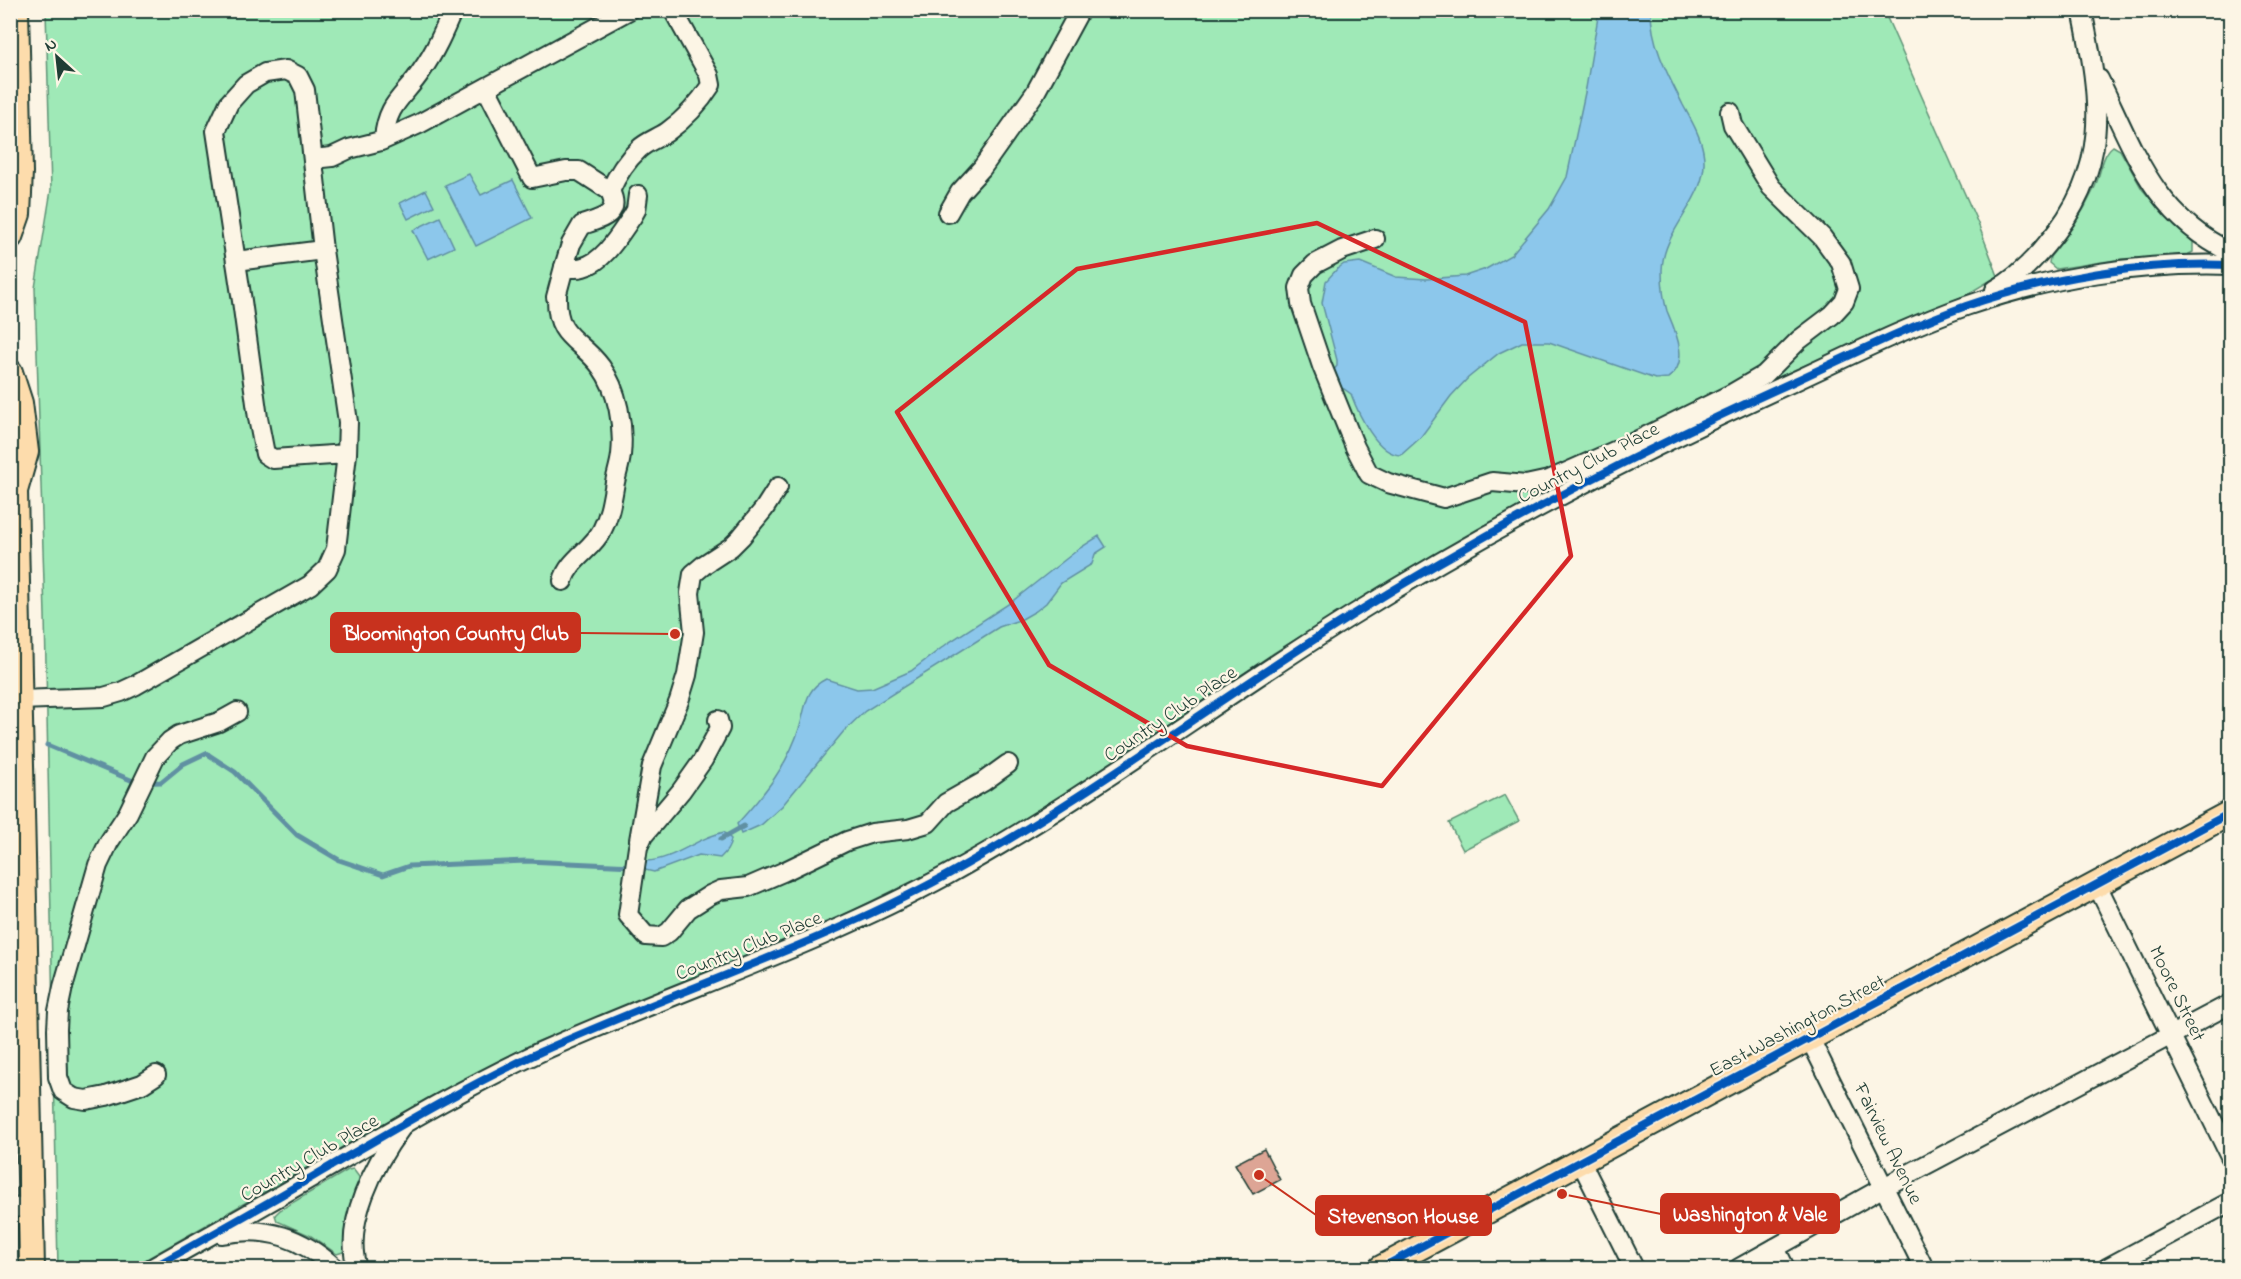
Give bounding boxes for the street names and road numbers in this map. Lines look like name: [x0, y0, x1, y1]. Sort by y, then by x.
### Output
street label: Country Club Place: [1513, 416, 1665, 512]
street label: Country Club Place: [1099, 660, 1244, 770]
street label: Country Club Place: [672, 904, 826, 990]
street label: Moore Street: [2140, 941, 2212, 1047]
street label: East Washington Street: [1705, 968, 1892, 1087]
street label: Fairview Avenue: [1845, 1078, 1929, 1210]
street label: Country Club Place: [235, 1108, 385, 1210]

